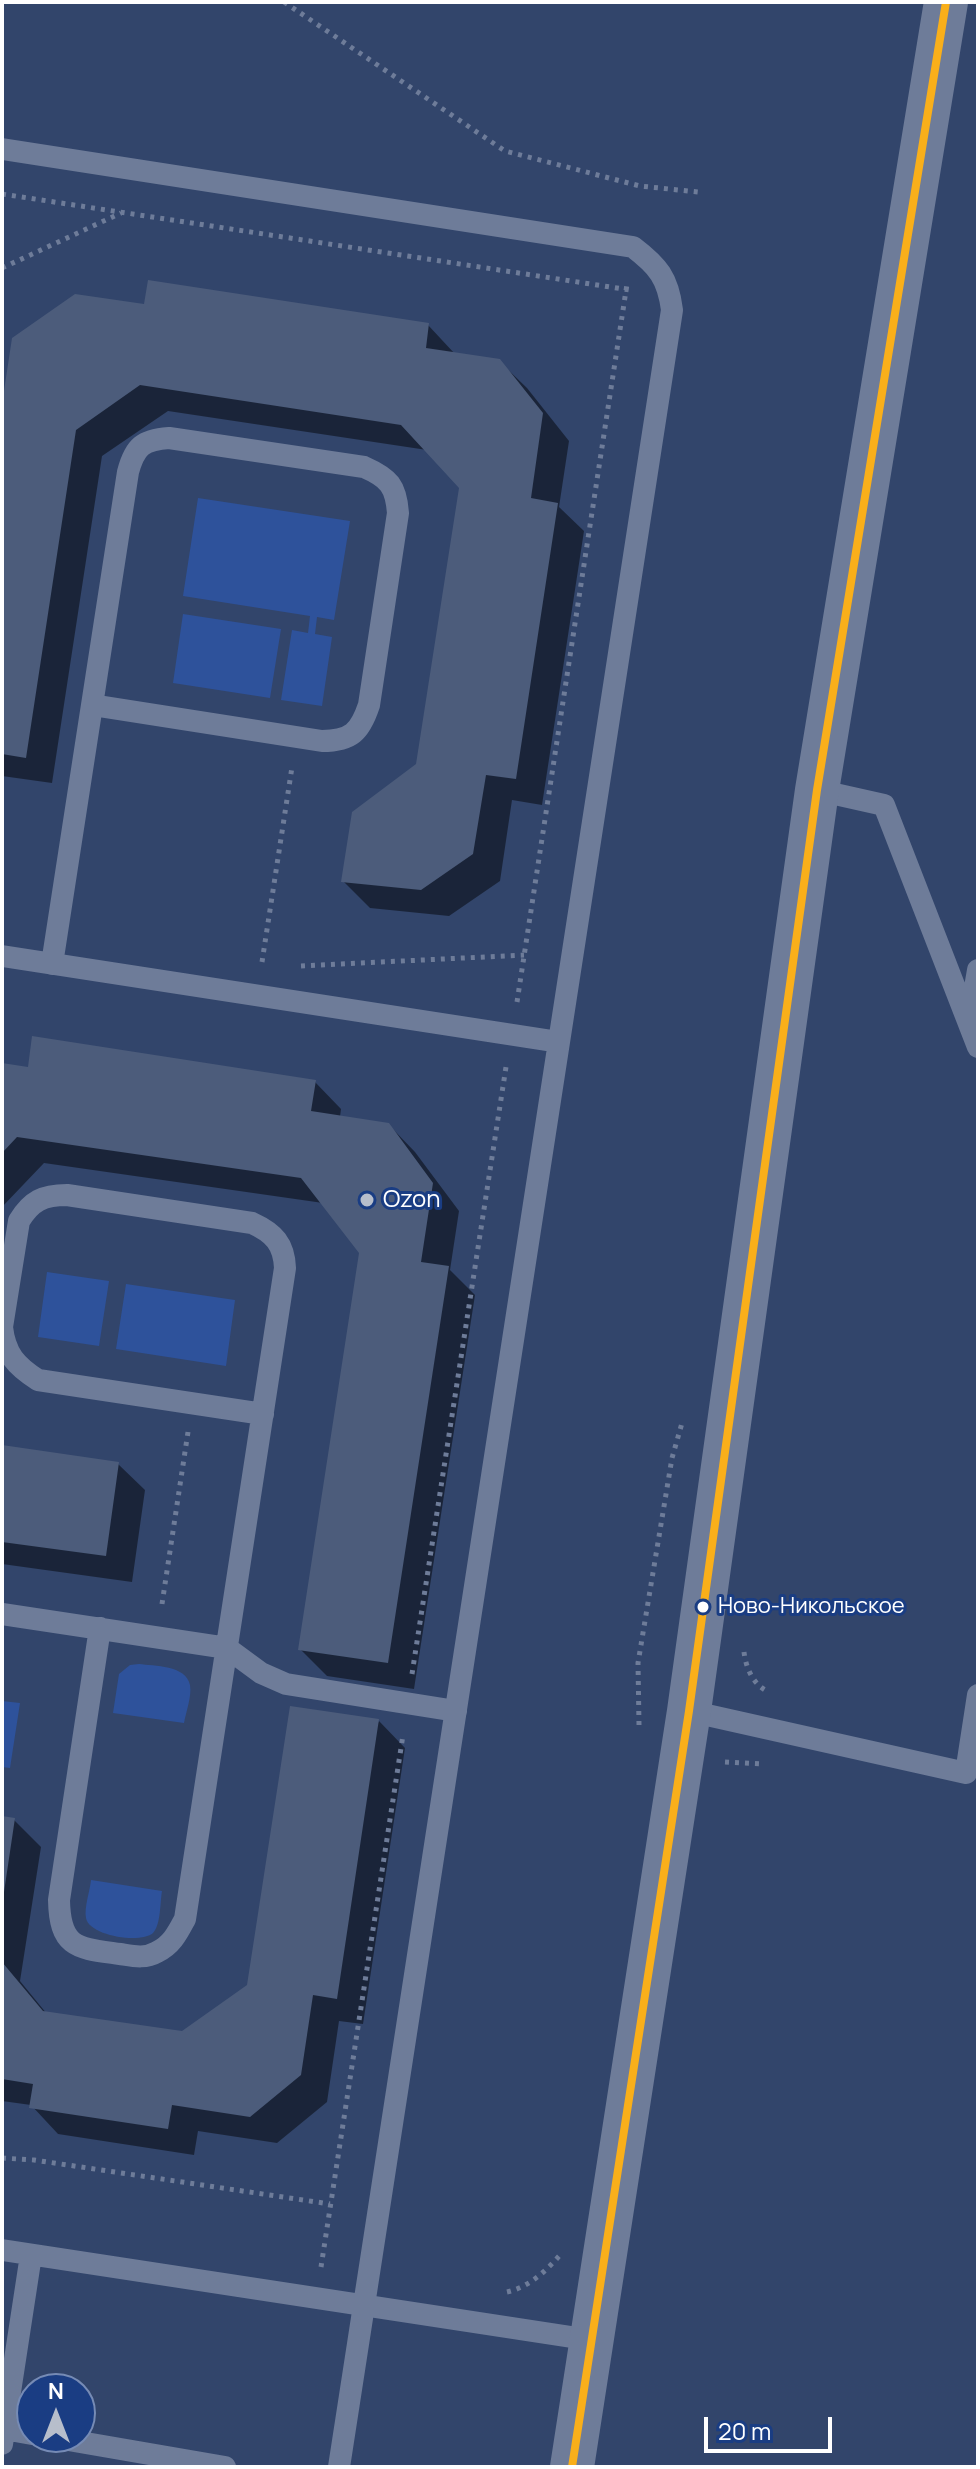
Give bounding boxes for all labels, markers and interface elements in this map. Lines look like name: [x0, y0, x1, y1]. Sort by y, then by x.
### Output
place label: Ozon: [383, 1186, 441, 1214]
marker: Ozon: [358, 1191, 376, 1209]
place label: Ново-Никольское: [718, 1594, 905, 1620]
marker: Ново-Никольское: [695, 1599, 711, 1615]
north arrow: [16, 2373, 96, 2453]
text: N: [48, 2376, 64, 2406]
scale bar: [708, 2401, 836, 2451]
text: 20 m: [718, 2414, 771, 2447]

